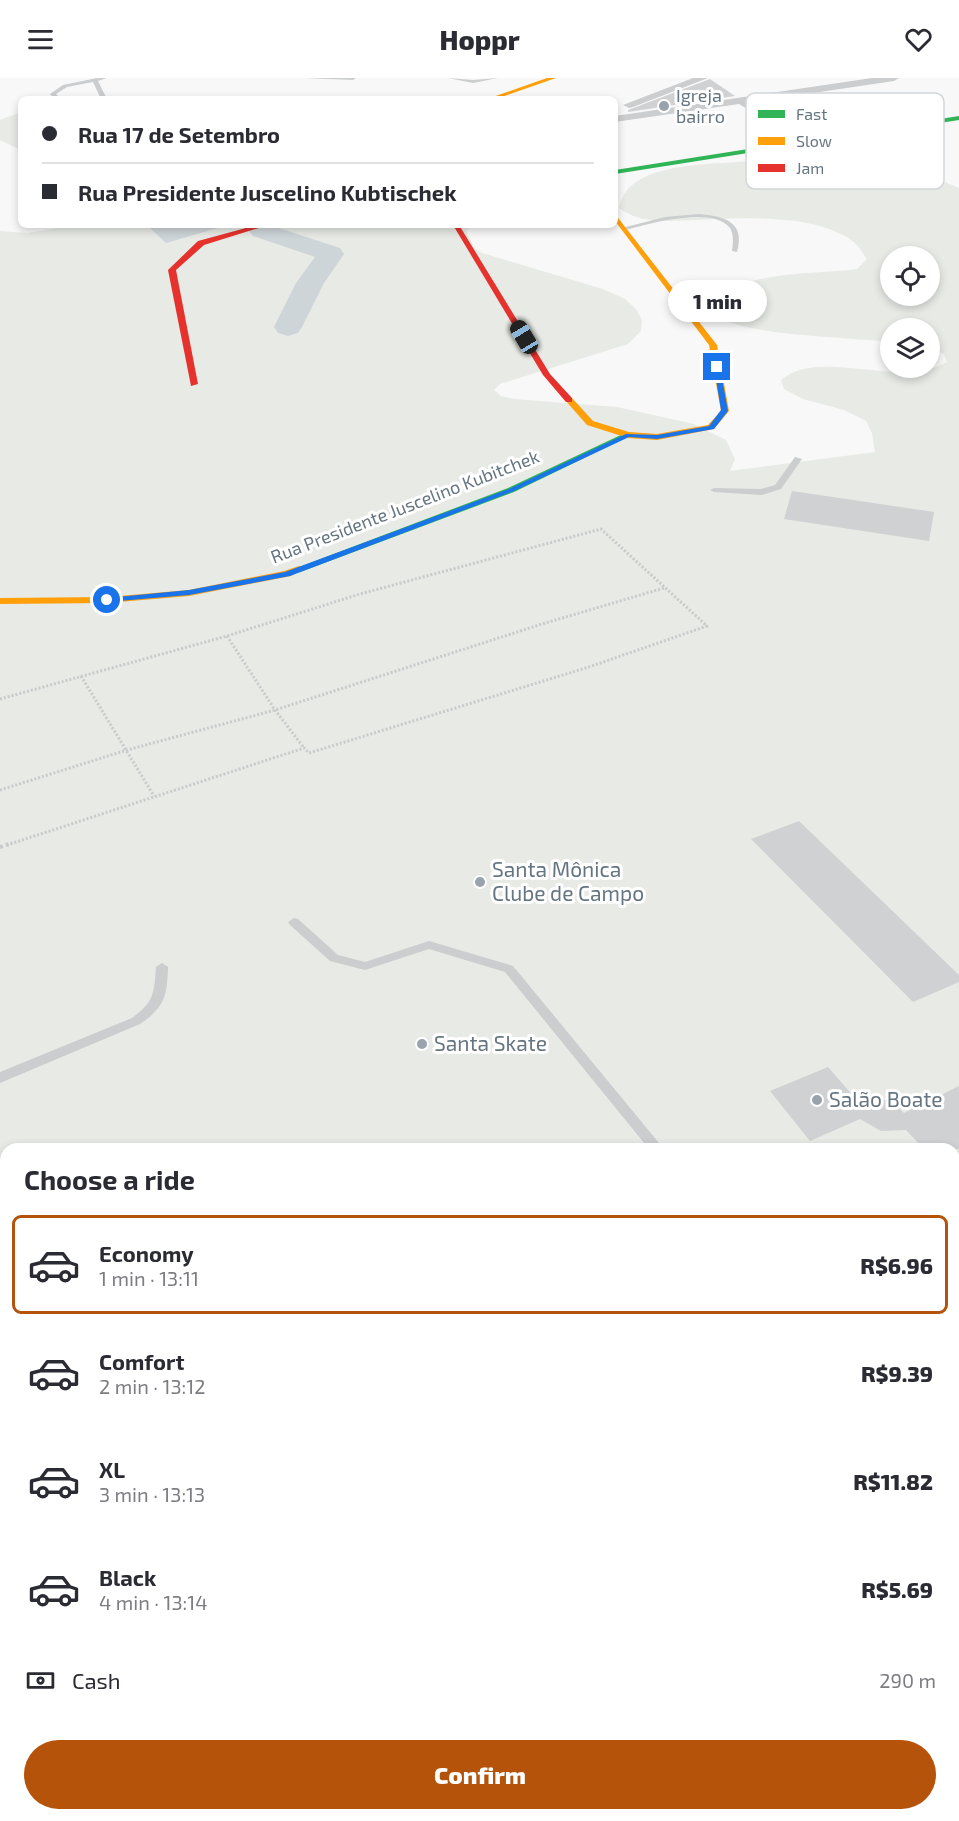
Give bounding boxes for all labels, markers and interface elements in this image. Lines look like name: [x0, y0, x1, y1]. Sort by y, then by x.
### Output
icon: menu: [24, 23, 57, 56]
text: Hoppr: [439, 23, 520, 55]
icon: heart: [902, 23, 935, 56]
place label: Igreja bairro: [676, 84, 725, 127]
legend: [746, 93, 944, 189]
marker: Igreja bairro: [657, 99, 671, 113]
text: Fast: [796, 104, 827, 123]
text: Rua 17 de Setembro: [78, 121, 280, 147]
text: Slow: [796, 131, 832, 150]
text: Jam: [796, 158, 824, 177]
text: Rua Presidente Juscelino Kubtischek: [78, 179, 457, 205]
map controls: [880, 246, 940, 378]
button: locate: [880, 246, 940, 306]
callout: 1 min: [668, 280, 766, 322]
text: 1 min: [693, 289, 742, 313]
car: [507, 317, 541, 357]
button: layers: [880, 318, 940, 378]
route end: [703, 353, 730, 380]
street label: Rua Presidente Juscelino Kubitchek: [267, 445, 542, 568]
route start: [93, 586, 120, 613]
place label: Santa Mônica Clube de Campo: [492, 856, 644, 905]
marker: Santa Mônica Clube de Campo: [473, 875, 487, 889]
place label: Santa Skate: [434, 1030, 547, 1055]
marker: Santa Skate: [415, 1037, 429, 1051]
place label: Salão Boate: [829, 1086, 942, 1111]
marker: Salão Boate: [810, 1093, 824, 1107]
text: Choose a ride: [24, 1163, 195, 1195]
icon: car: [27, 1238, 81, 1292]
text: Economy: [99, 1240, 194, 1266]
text: R$6.96: [860, 1252, 933, 1278]
text: 1 min · 13:11: [99, 1266, 199, 1290]
icon: car: [27, 1346, 81, 1400]
text: Comfort: [99, 1348, 184, 1374]
text: R$9.39: [861, 1360, 933, 1386]
text: 2 min · 13:12: [99, 1374, 205, 1398]
icon: car: [27, 1454, 81, 1508]
text: XL: [99, 1456, 125, 1482]
text: R$11.82: [853, 1468, 933, 1494]
text: 3 min · 13:13: [99, 1482, 205, 1506]
icon: car: [27, 1562, 81, 1616]
text: Black: [99, 1564, 156, 1590]
text: R$5.69: [861, 1576, 933, 1602]
text: 4 min · 13:14: [99, 1590, 208, 1614]
icon: cash: [24, 1664, 57, 1697]
text: Cash: [72, 1667, 121, 1693]
text: 290 m: [879, 1668, 936, 1692]
button: Confirm: [24, 1740, 936, 1809]

